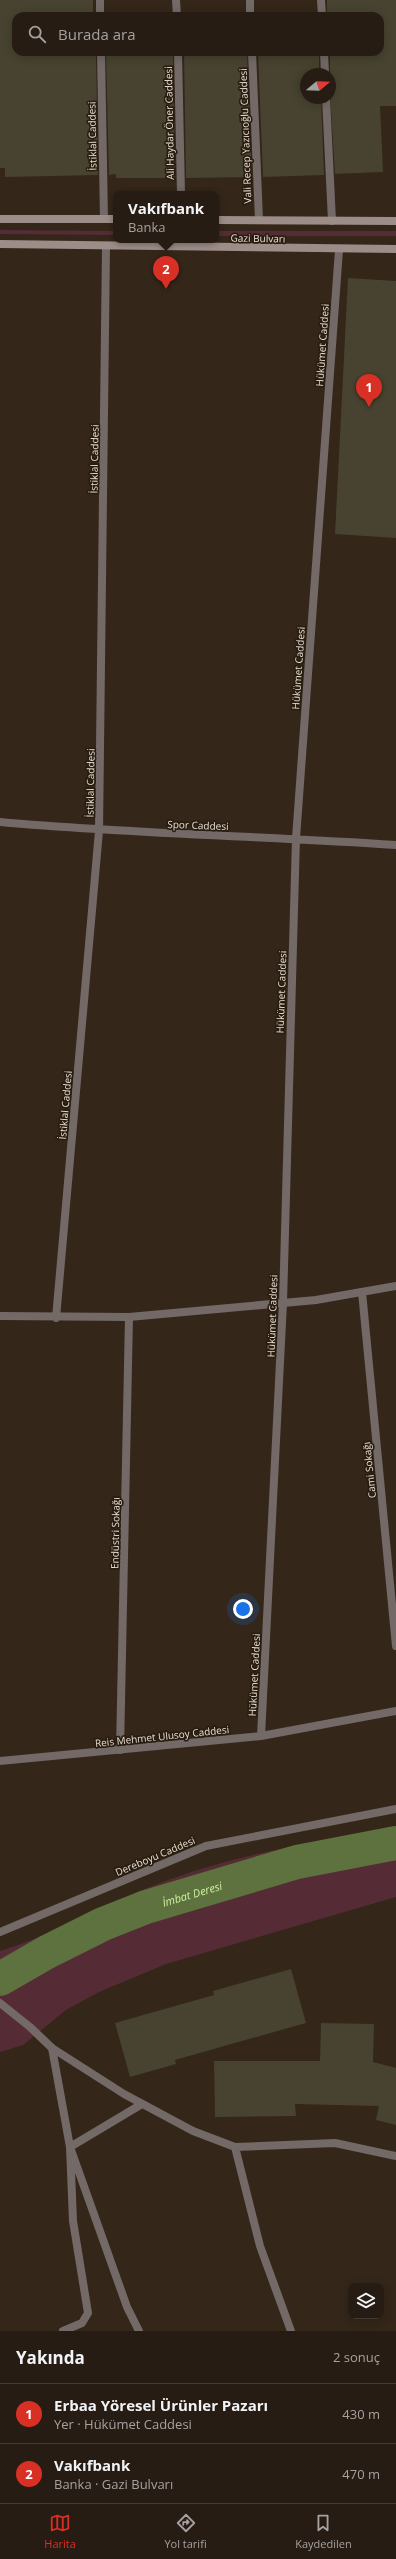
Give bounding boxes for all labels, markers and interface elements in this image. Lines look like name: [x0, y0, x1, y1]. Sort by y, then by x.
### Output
search box: [12, 12, 384, 56]
icon: search: [26, 23, 48, 45]
text: Burada ara: [58, 24, 136, 44]
street label: Ali Haydar Öner Caddesi: [161, 66, 177, 180]
street label: Vali Recep Yazıcıoğlu Caddesi: [236, 68, 254, 204]
north arrow: [300, 68, 336, 104]
street label: İstiklal Caddesi: [84, 101, 100, 171]
popup: [113, 191, 219, 243]
text: Vakıfbank: [128, 198, 204, 218]
text: Banka: [128, 218, 166, 236]
street label: Gazi Bulvarı: [230, 231, 286, 245]
pin: 2: [153, 256, 179, 289]
street label: Hükümet Caddesi: [312, 303, 332, 387]
pin: 1: [356, 374, 382, 407]
street label: İstiklal Caddesi: [86, 424, 102, 494]
street label: Hükümet Caddesi: [288, 626, 308, 710]
street label: İstiklal Caddesi: [82, 748, 98, 818]
street label: Spor Caddesi: [167, 817, 229, 833]
street label: Hükümet Caddesi: [273, 950, 289, 1034]
street label: İstiklal Caddesi: [55, 1070, 75, 1140]
street label: Hükümet Caddesi: [264, 1274, 280, 1358]
street label: Cami Sokağı: [359, 1441, 379, 1499]
street label: Endüstri Sokağı: [107, 1497, 123, 1569]
your location: [233, 1599, 253, 1619]
street label: Hükümet Caddesi: [245, 1633, 263, 1717]
street label: Reis Mehmet Ulusoy Caddesi: [94, 1722, 230, 1750]
street label: Dereboyu Caddesi: [113, 1833, 197, 1879]
water label: İmbat Deresi: [160, 1877, 224, 1909]
map controls: [348, 2283, 384, 2319]
button: layers: [348, 2283, 384, 2319]
text: Yakında: [16, 2346, 85, 2369]
text: 2 sonuç: [333, 2348, 380, 2366]
text: Erbaa Yöresel Ürünler Pazarı: [54, 2395, 268, 2415]
text: 1: [25, 2405, 33, 2423]
text: 430 m: [342, 2405, 380, 2423]
text: Yer · Hükümet Caddesi: [54, 2415, 192, 2433]
text: Vakıfbank: [54, 2455, 130, 2475]
text: 2: [25, 2465, 33, 2483]
text: 470 m: [342, 2465, 380, 2483]
text: Banka · Gazi Bulvarı: [54, 2475, 173, 2493]
tab: Harita: [44, 2512, 76, 2551]
tab: Yol tarifi: [164, 2512, 207, 2551]
tab: Kaydedilen: [295, 2512, 352, 2551]

